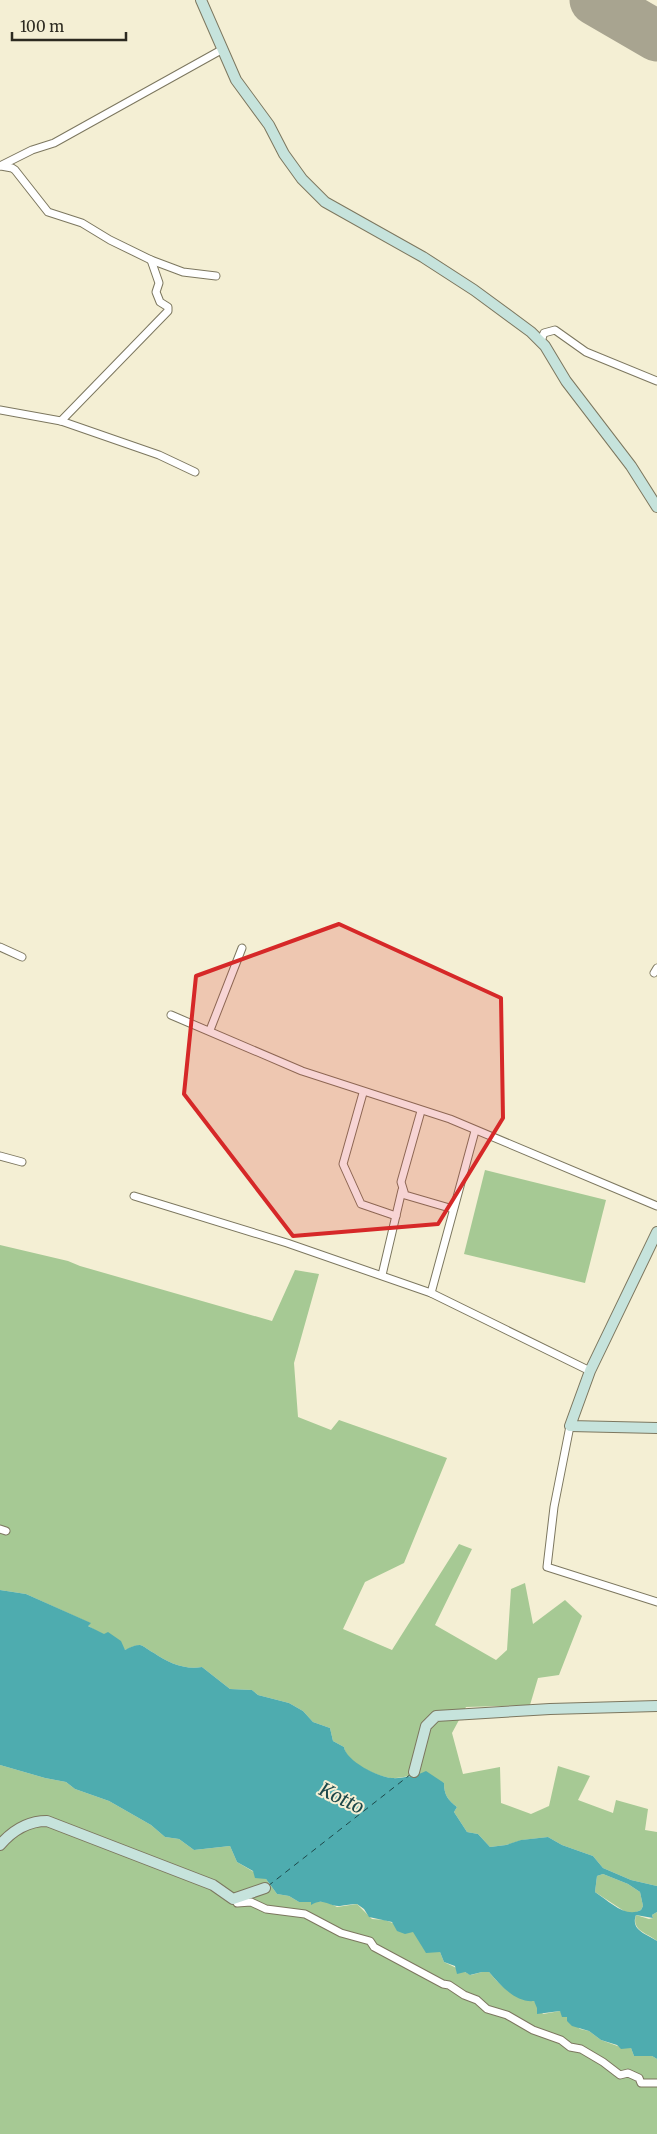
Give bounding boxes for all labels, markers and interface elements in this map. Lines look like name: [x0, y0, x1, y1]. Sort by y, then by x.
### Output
scale bar: [12, 10, 126, 42]
text: 100 m: [20, 17, 64, 36]
water label: Kotto: [315, 1776, 369, 1819]

